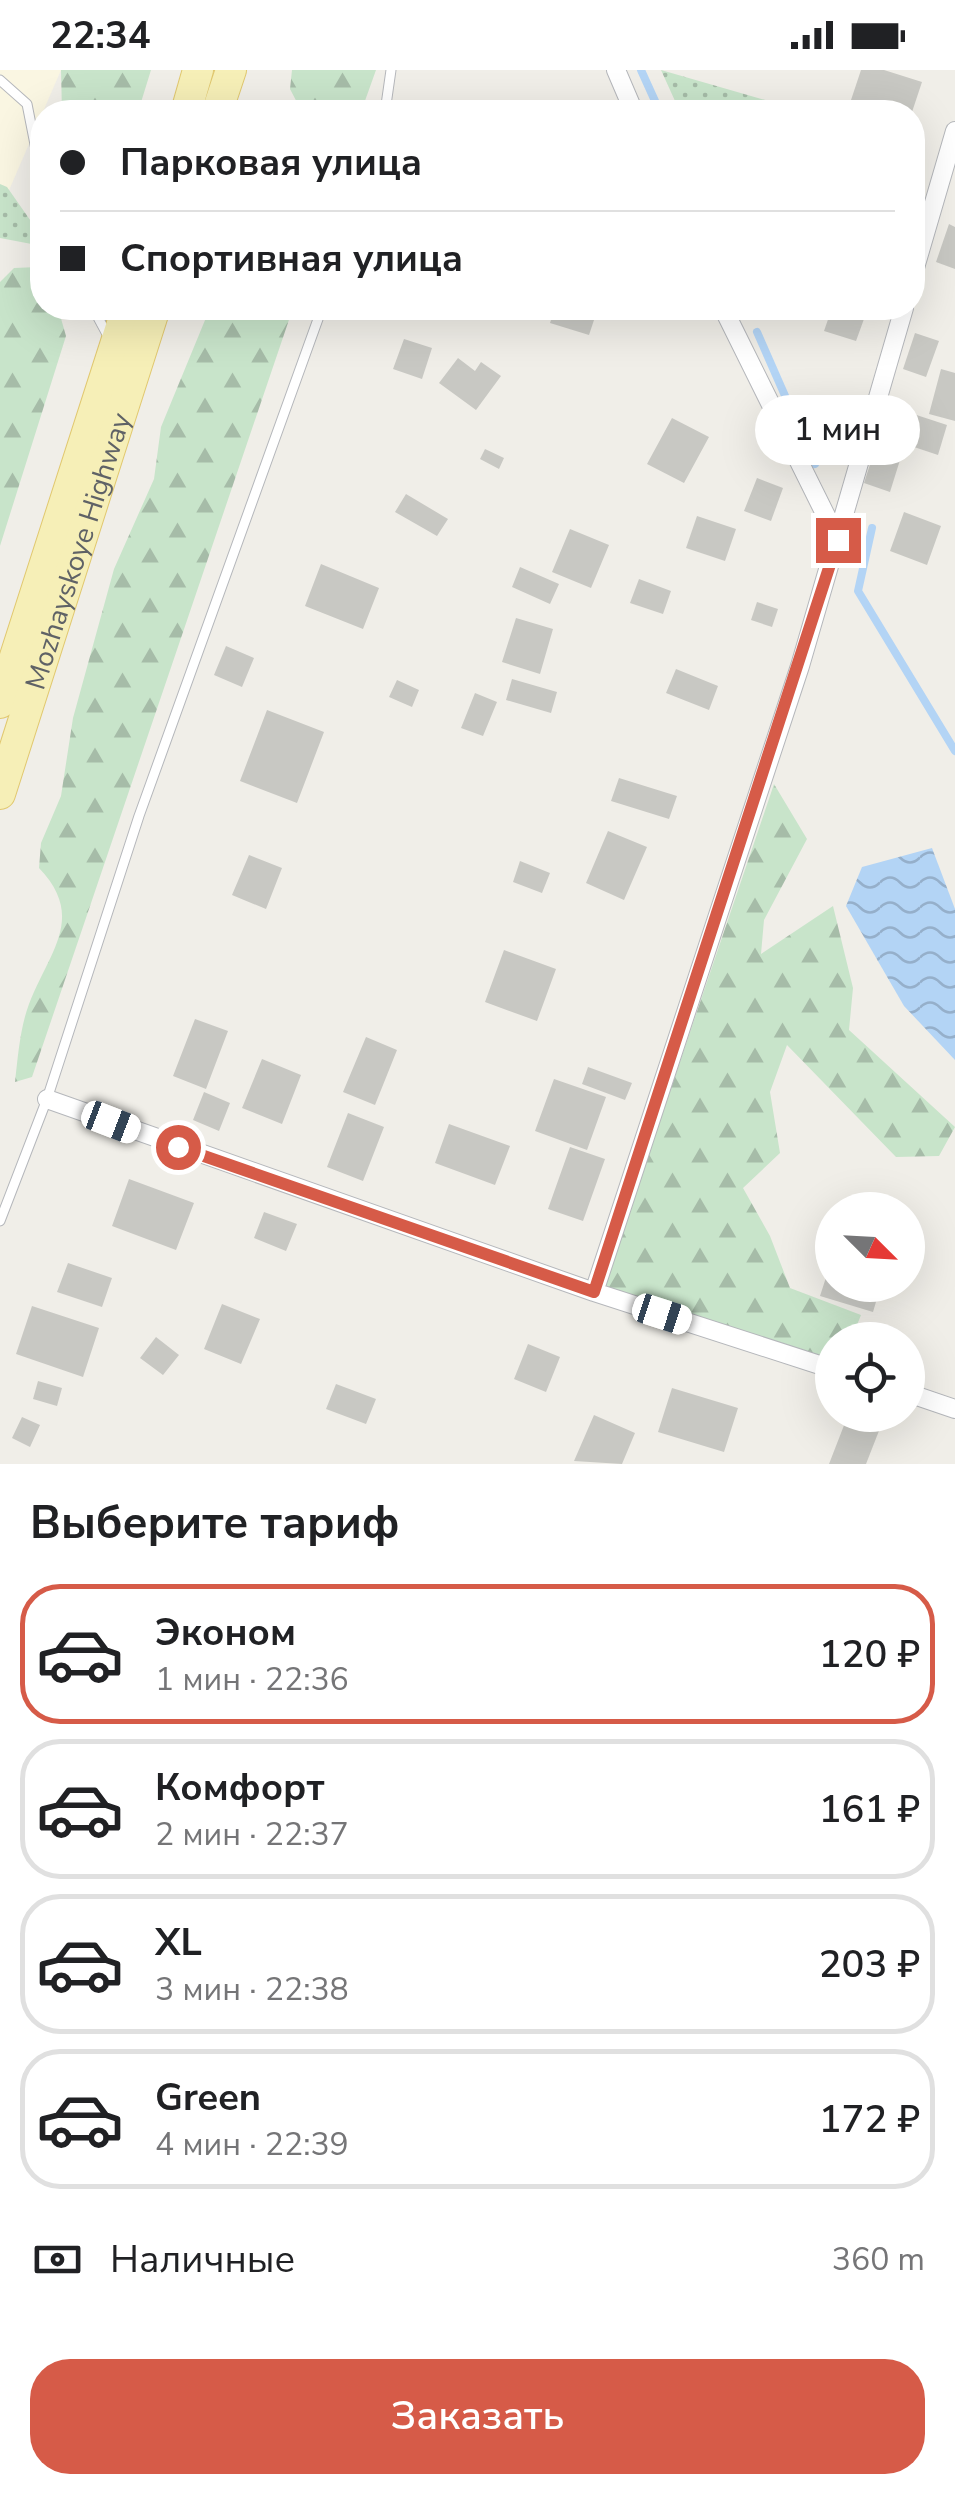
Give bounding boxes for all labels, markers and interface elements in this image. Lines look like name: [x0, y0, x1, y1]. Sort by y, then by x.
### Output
text: 22:34: [50, 10, 151, 61]
text: Парковая улица: [120, 137, 422, 188]
text: Спортивная улица: [120, 233, 463, 284]
callout: 1 мин: [756, 395, 920, 465]
street label: Mozhayskoye Highway: [17, 408, 141, 694]
text: 1 мин: [794, 408, 881, 451]
route end: [816, 518, 861, 563]
car: [78, 1097, 144, 1147]
route start: [156, 1125, 201, 1170]
north arrow: [815, 1192, 925, 1302]
map controls: [815, 1192, 925, 1432]
car: [629, 1290, 695, 1338]
button: locate: [815, 1322, 925, 1432]
text: Выберите тариф: [30, 1493, 400, 1554]
text: Эконом: [155, 1607, 296, 1658]
icon: car: [35, 1609, 125, 1699]
text: 120 ₽: [819, 1629, 920, 1680]
text: 1 мин · 22:36: [155, 1658, 349, 1701]
text: Комфорт: [155, 1762, 324, 1813]
icon: car: [35, 1764, 125, 1854]
text: 161 ₽: [819, 1784, 920, 1835]
text: 2 мин · 22:37: [155, 1813, 349, 1856]
text: XL: [155, 1917, 202, 1968]
icon: car: [35, 1919, 125, 2009]
text: 203 ₽: [819, 1939, 920, 1990]
text: 3 мин · 22:38: [155, 1968, 349, 2011]
text: Green: [155, 2072, 261, 2123]
icon: car: [35, 2074, 125, 2164]
text: 172 ₽: [819, 2094, 920, 2145]
text: 4 мин · 22:39: [155, 2123, 349, 2166]
icon: cash: [30, 2232, 85, 2287]
text: Наличные: [110, 2234, 295, 2285]
text: 360 m: [832, 2238, 925, 2281]
button: Заказать: [30, 2359, 925, 2474]

